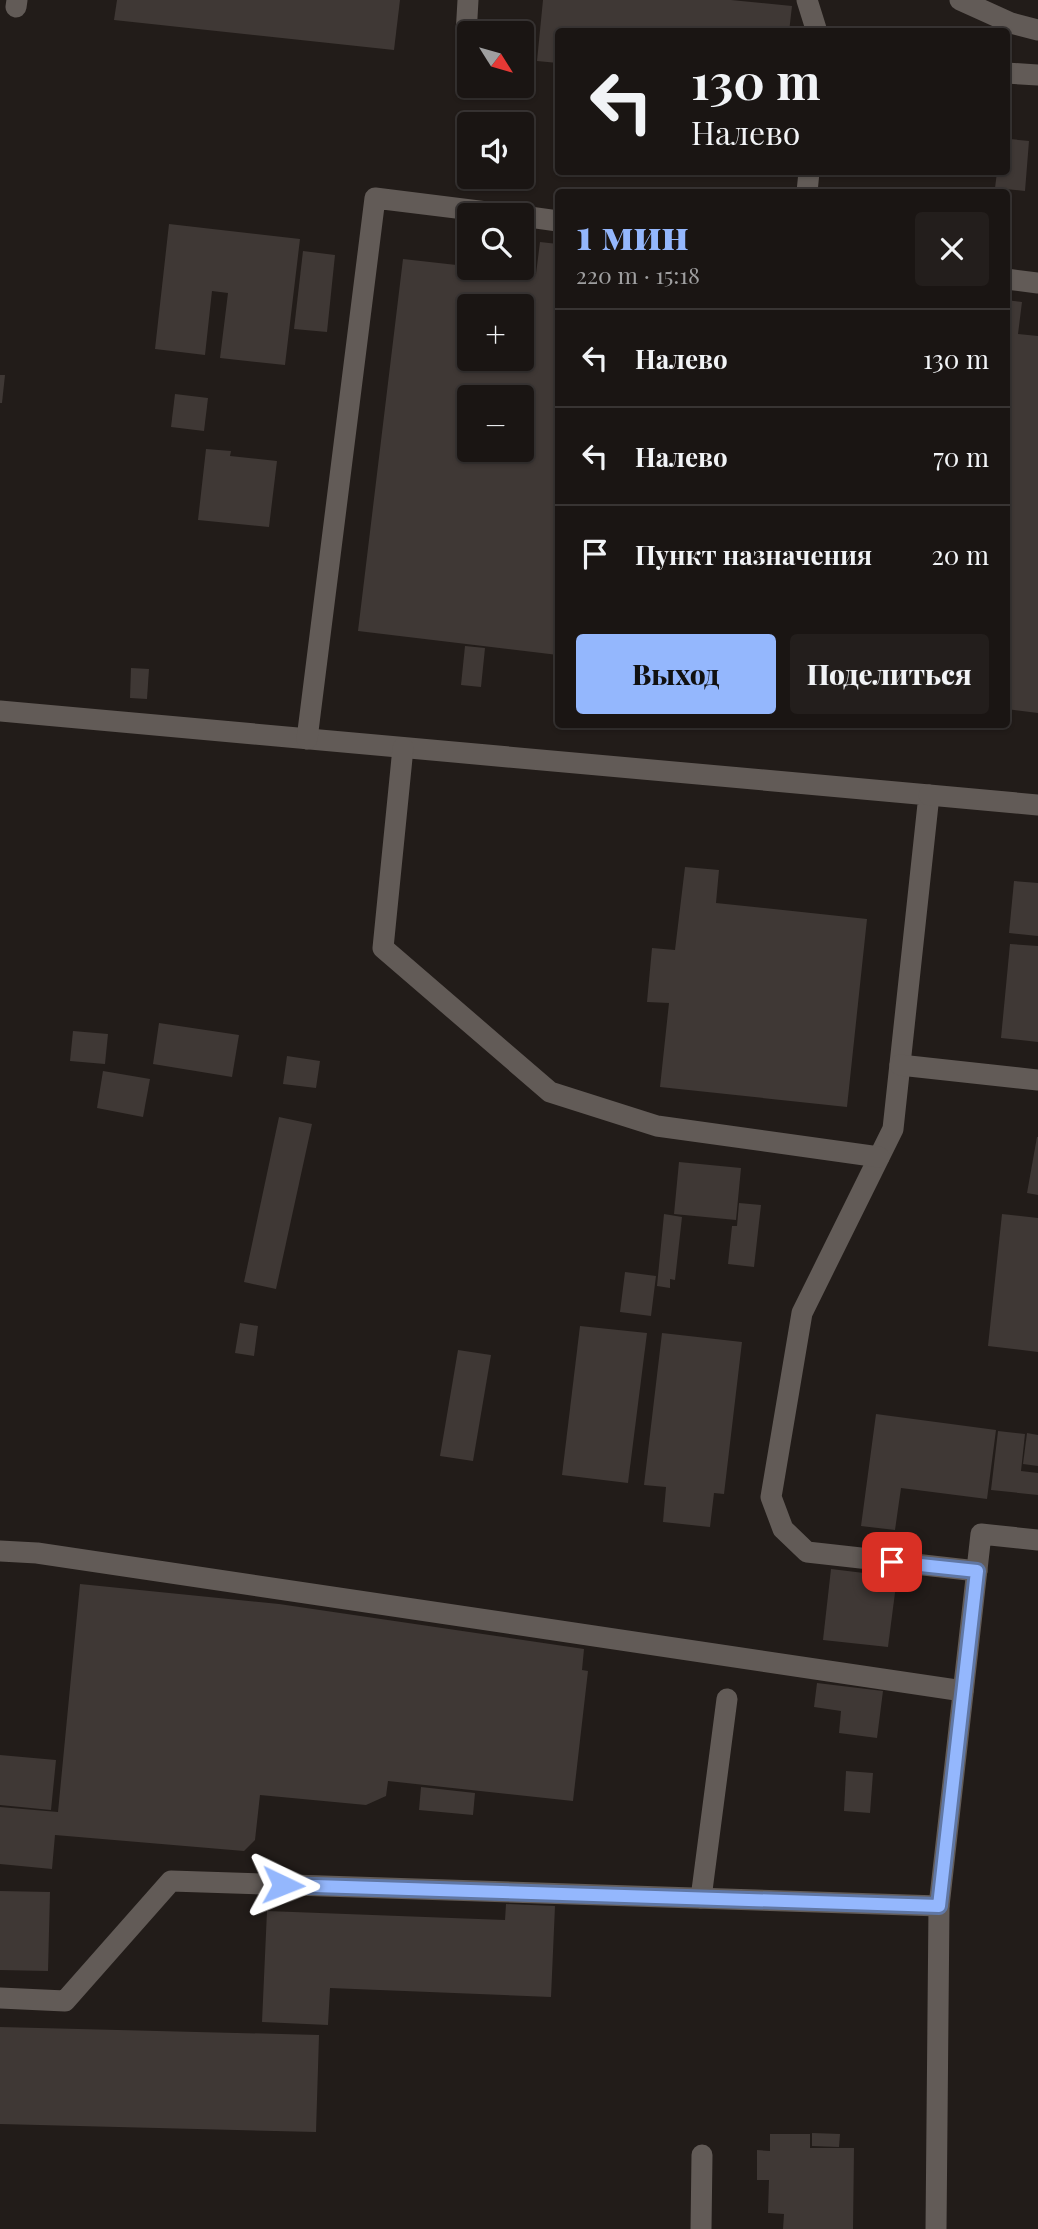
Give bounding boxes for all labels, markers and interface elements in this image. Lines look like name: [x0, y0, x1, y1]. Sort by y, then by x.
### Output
north arrow: [457, 21, 534, 98]
map controls: [457, 21, 534, 462]
text: 130 m: [691, 47, 821, 112]
icon: left: [576, 56, 667, 147]
text: Налево: [691, 110, 800, 153]
button: sound: [457, 112, 534, 189]
button: search: [457, 203, 534, 280]
text: 1 мин: [576, 205, 689, 261]
button: close: [915, 212, 989, 286]
text: 220 m · 15:18: [576, 259, 700, 290]
button: +: [457, 294, 534, 371]
icon: left: [576, 339, 614, 377]
text: Налево: [635, 341, 728, 376]
text: 130 m: [923, 341, 989, 376]
button: −: [457, 385, 534, 462]
icon: left: [576, 437, 614, 475]
text: Налево: [635, 439, 728, 474]
text: 70 m: [933, 439, 989, 474]
icon: arrive: [576, 535, 614, 573]
text: Пункт назначения: [635, 537, 872, 572]
text: 20 m: [931, 537, 989, 572]
button: Выход: [576, 634, 776, 714]
button: Поделиться: [790, 634, 989, 714]
pin: [862, 1532, 922, 1592]
icon: arrive: [873, 1543, 911, 1581]
position arrow: [246, 1848, 320, 1922]

